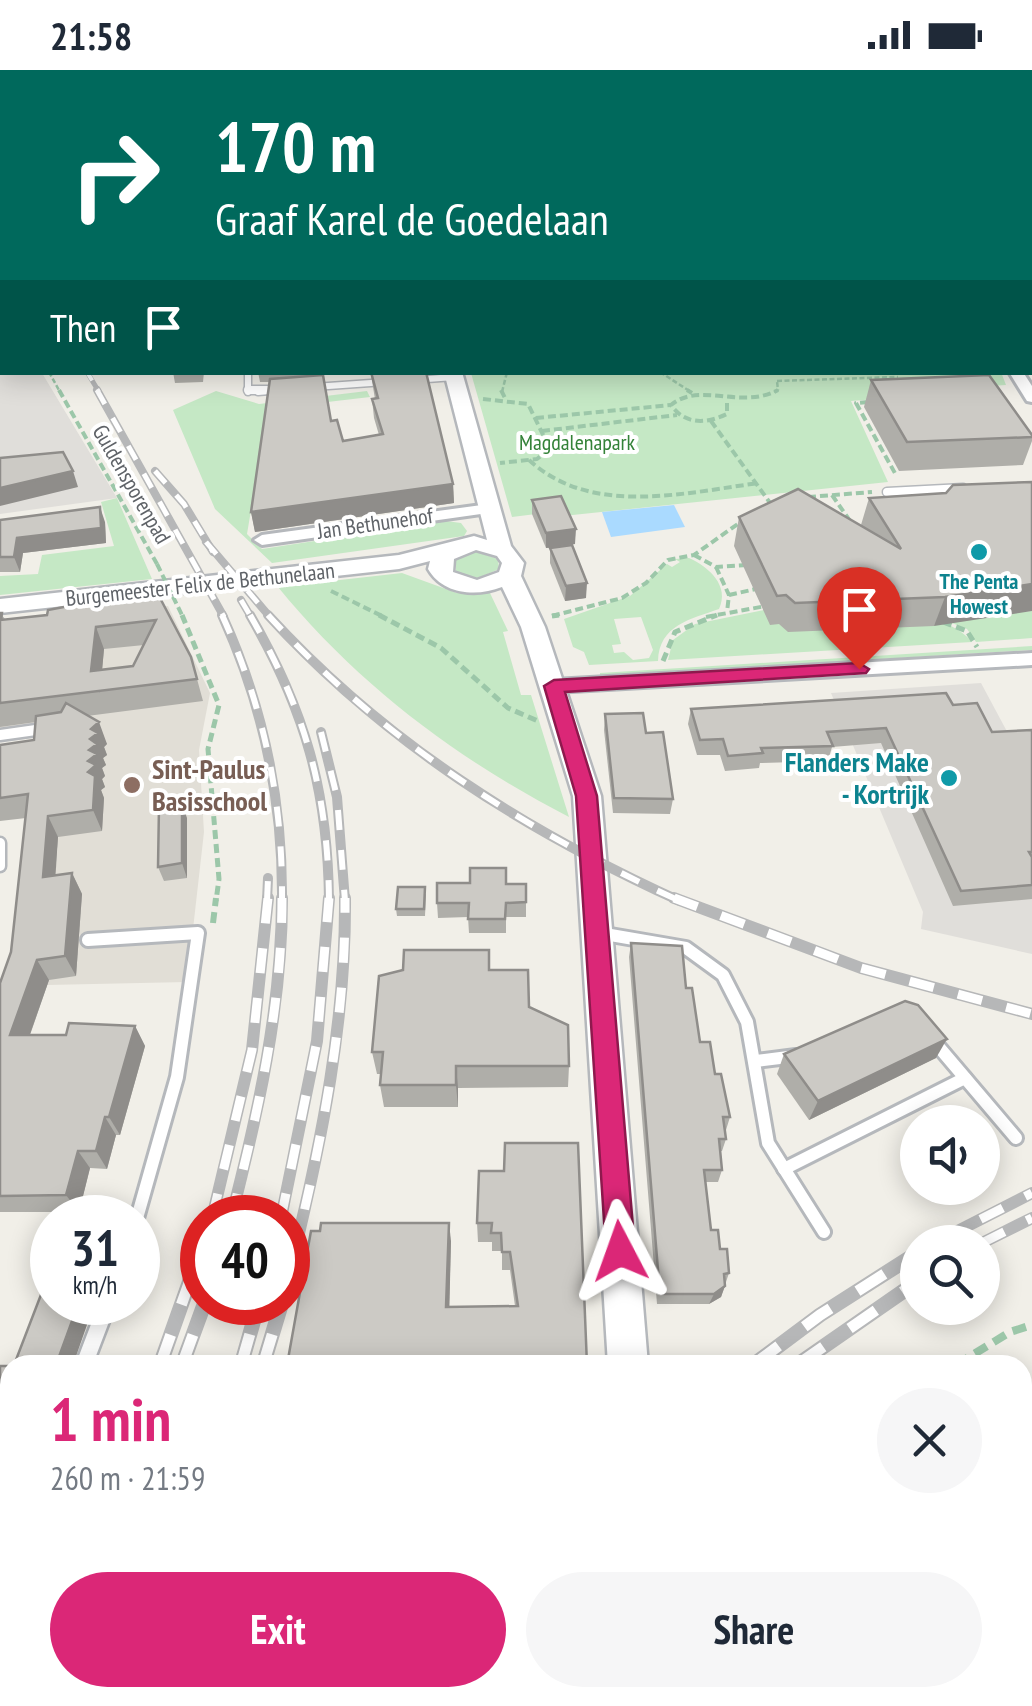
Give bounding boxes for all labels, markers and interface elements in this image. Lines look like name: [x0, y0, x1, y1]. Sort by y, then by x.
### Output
text: 21:58: [50, 11, 132, 60]
text: 170 m: [215, 101, 376, 191]
icon: right: [50, 110, 180, 240]
text: Graaf Karel de Goedelaan: [215, 189, 609, 247]
icon: arrive: [136, 300, 191, 355]
text: Then: [50, 303, 116, 352]
street label: Guldensporenpad: [87, 419, 177, 549]
park label: Magdalenapark: [519, 428, 636, 456]
street label: Jan Bethunehof: [314, 501, 436, 545]
marker: The Penta Howest: [968, 541, 990, 563]
street label: Burgemeester Felix de Bethunelaan: [64, 556, 336, 612]
pin: [817, 567, 902, 670]
place label: The Penta Howest: [940, 567, 1018, 620]
icon: arrive: [832, 582, 887, 637]
place label: Flanders Make - Kortrijk: [785, 743, 929, 812]
place label: Sint-Paulus Basisschool: [152, 750, 267, 819]
marker: Flanders Make - Kortrijk: [938, 767, 960, 789]
marker: Sint-Paulus Basisschool: [121, 774, 143, 796]
map controls: [900, 1105, 1000, 1325]
button: sound: [900, 1105, 1000, 1205]
speed limit sign: 40: [180, 1195, 310, 1325]
position arrow: [568, 1199, 672, 1303]
text: 31: [71, 1215, 119, 1280]
button: search: [900, 1225, 1000, 1325]
text: km/h: [73, 1269, 117, 1301]
text: 1 min: [50, 1380, 171, 1458]
button: close: [877, 1388, 982, 1493]
text: 260 m · 21:59: [50, 1457, 205, 1499]
button: Exit: [50, 1572, 506, 1687]
button: Share: [526, 1572, 982, 1687]

